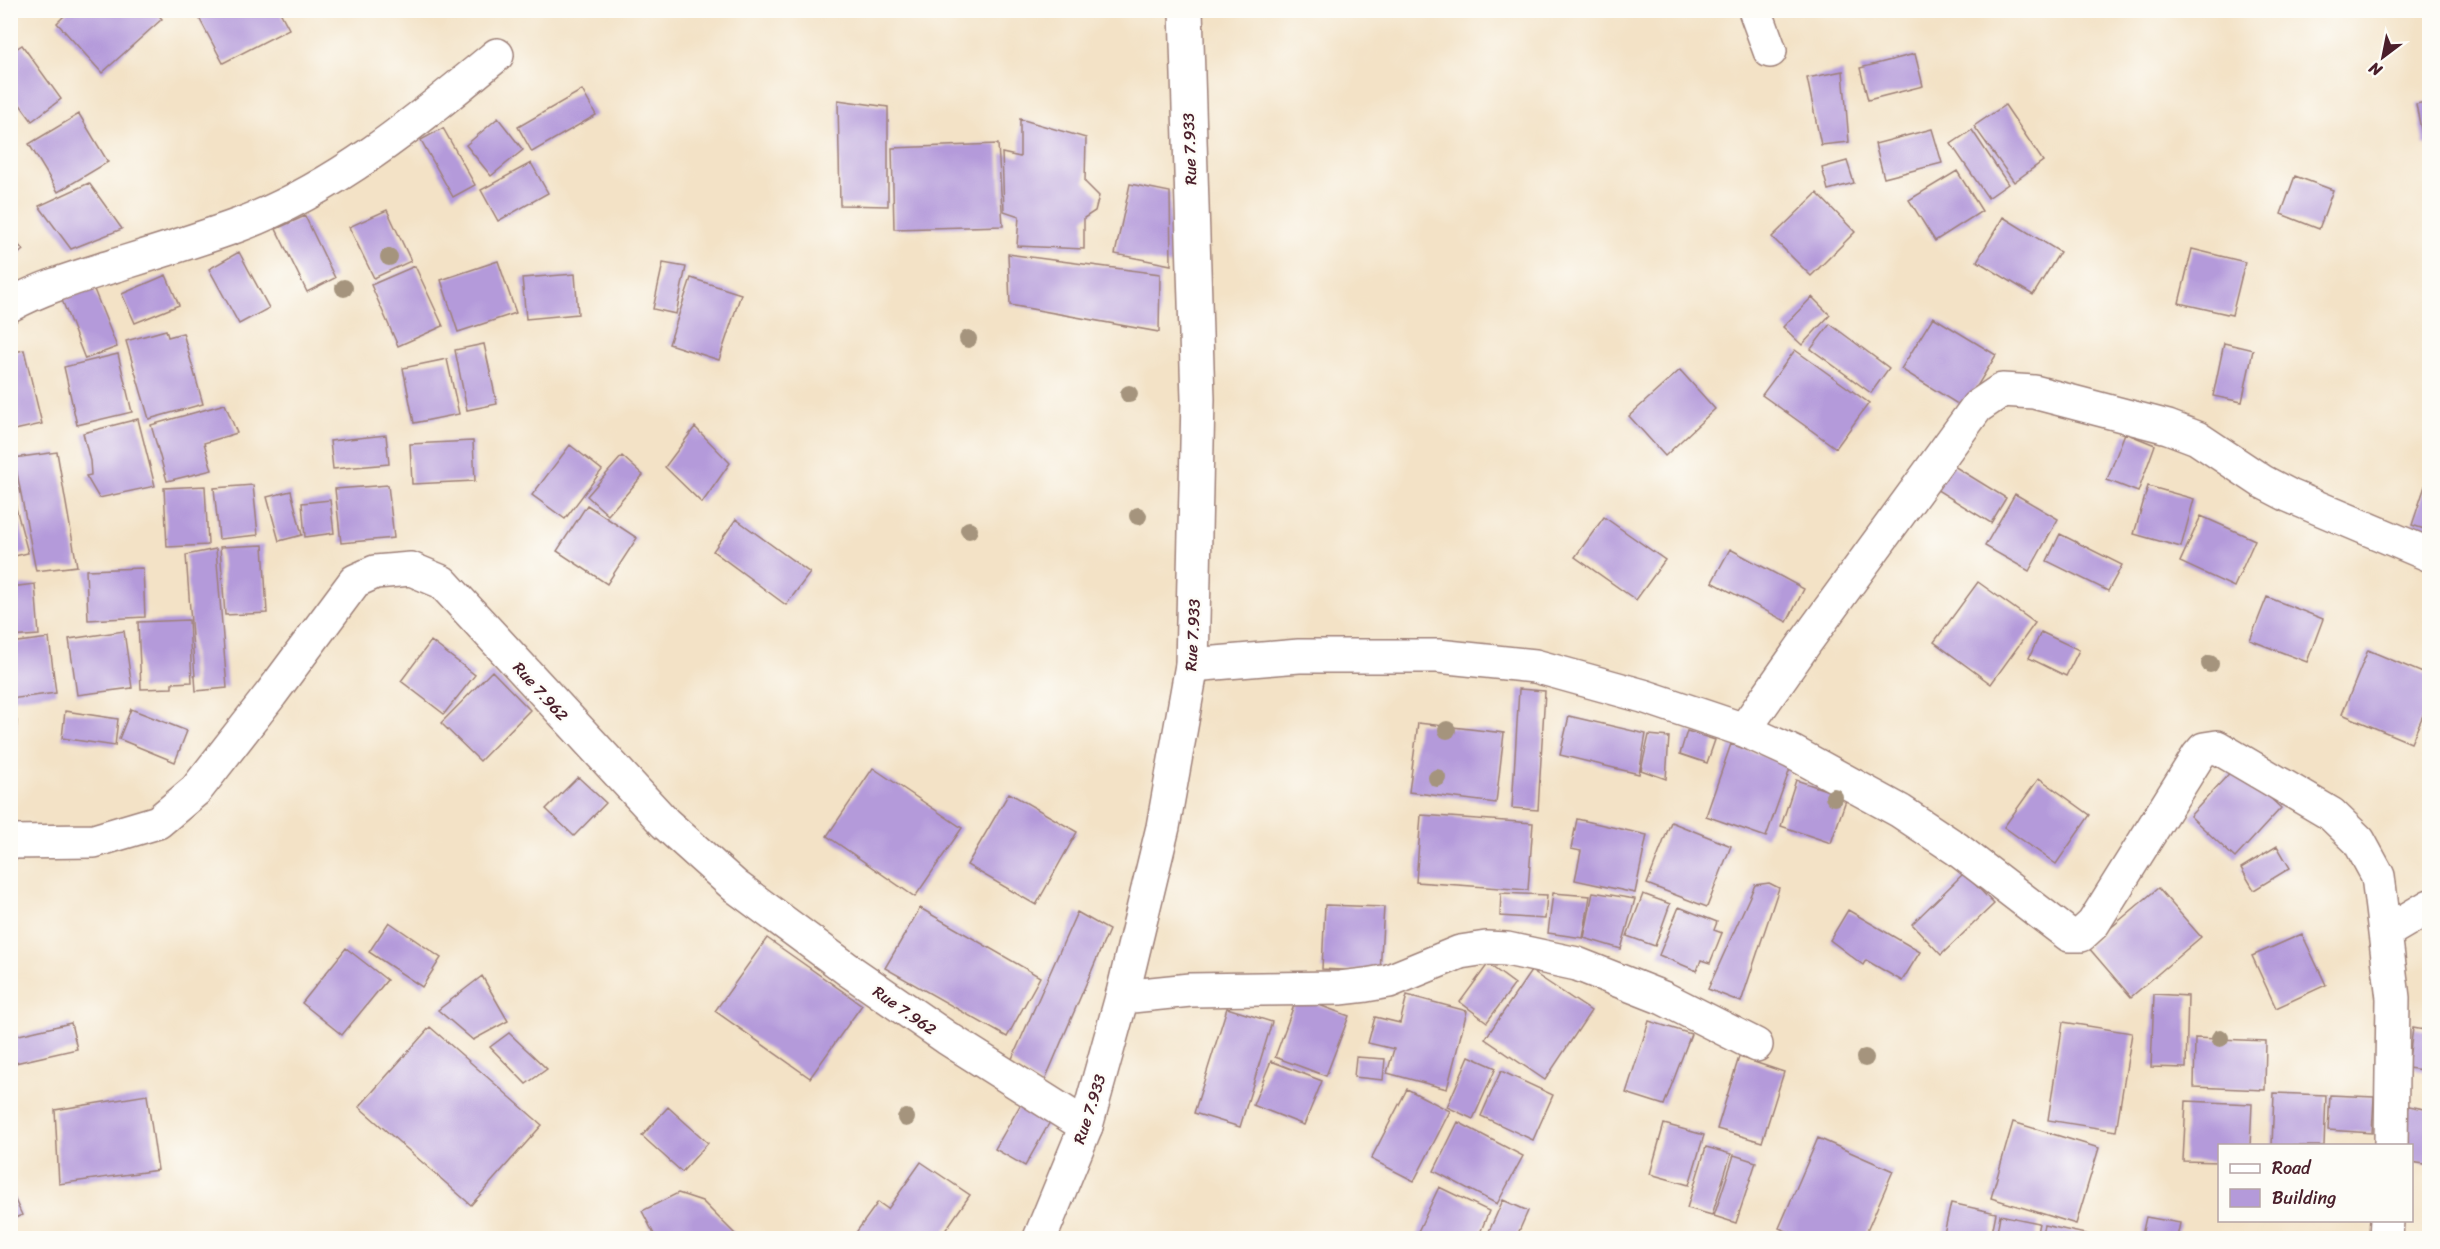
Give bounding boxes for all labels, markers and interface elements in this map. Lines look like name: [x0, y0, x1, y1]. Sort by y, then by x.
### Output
north arrow: [2353, 27, 2413, 87]
text: N: [2362, 54, 2389, 85]
street label: Rue 7.933: [1174, 112, 1205, 185]
street label: Rue 7.933: [1176, 598, 1209, 672]
street label: Rue 7.962: [505, 655, 576, 728]
street label: Rue 7.962: [867, 978, 943, 1043]
street label: Rue 7.933: [1065, 1070, 1114, 1148]
legend: [2218, 1144, 2413, 1222]
text: Road: [2272, 1152, 2312, 1184]
text: Building: [2272, 1182, 2336, 1214]

